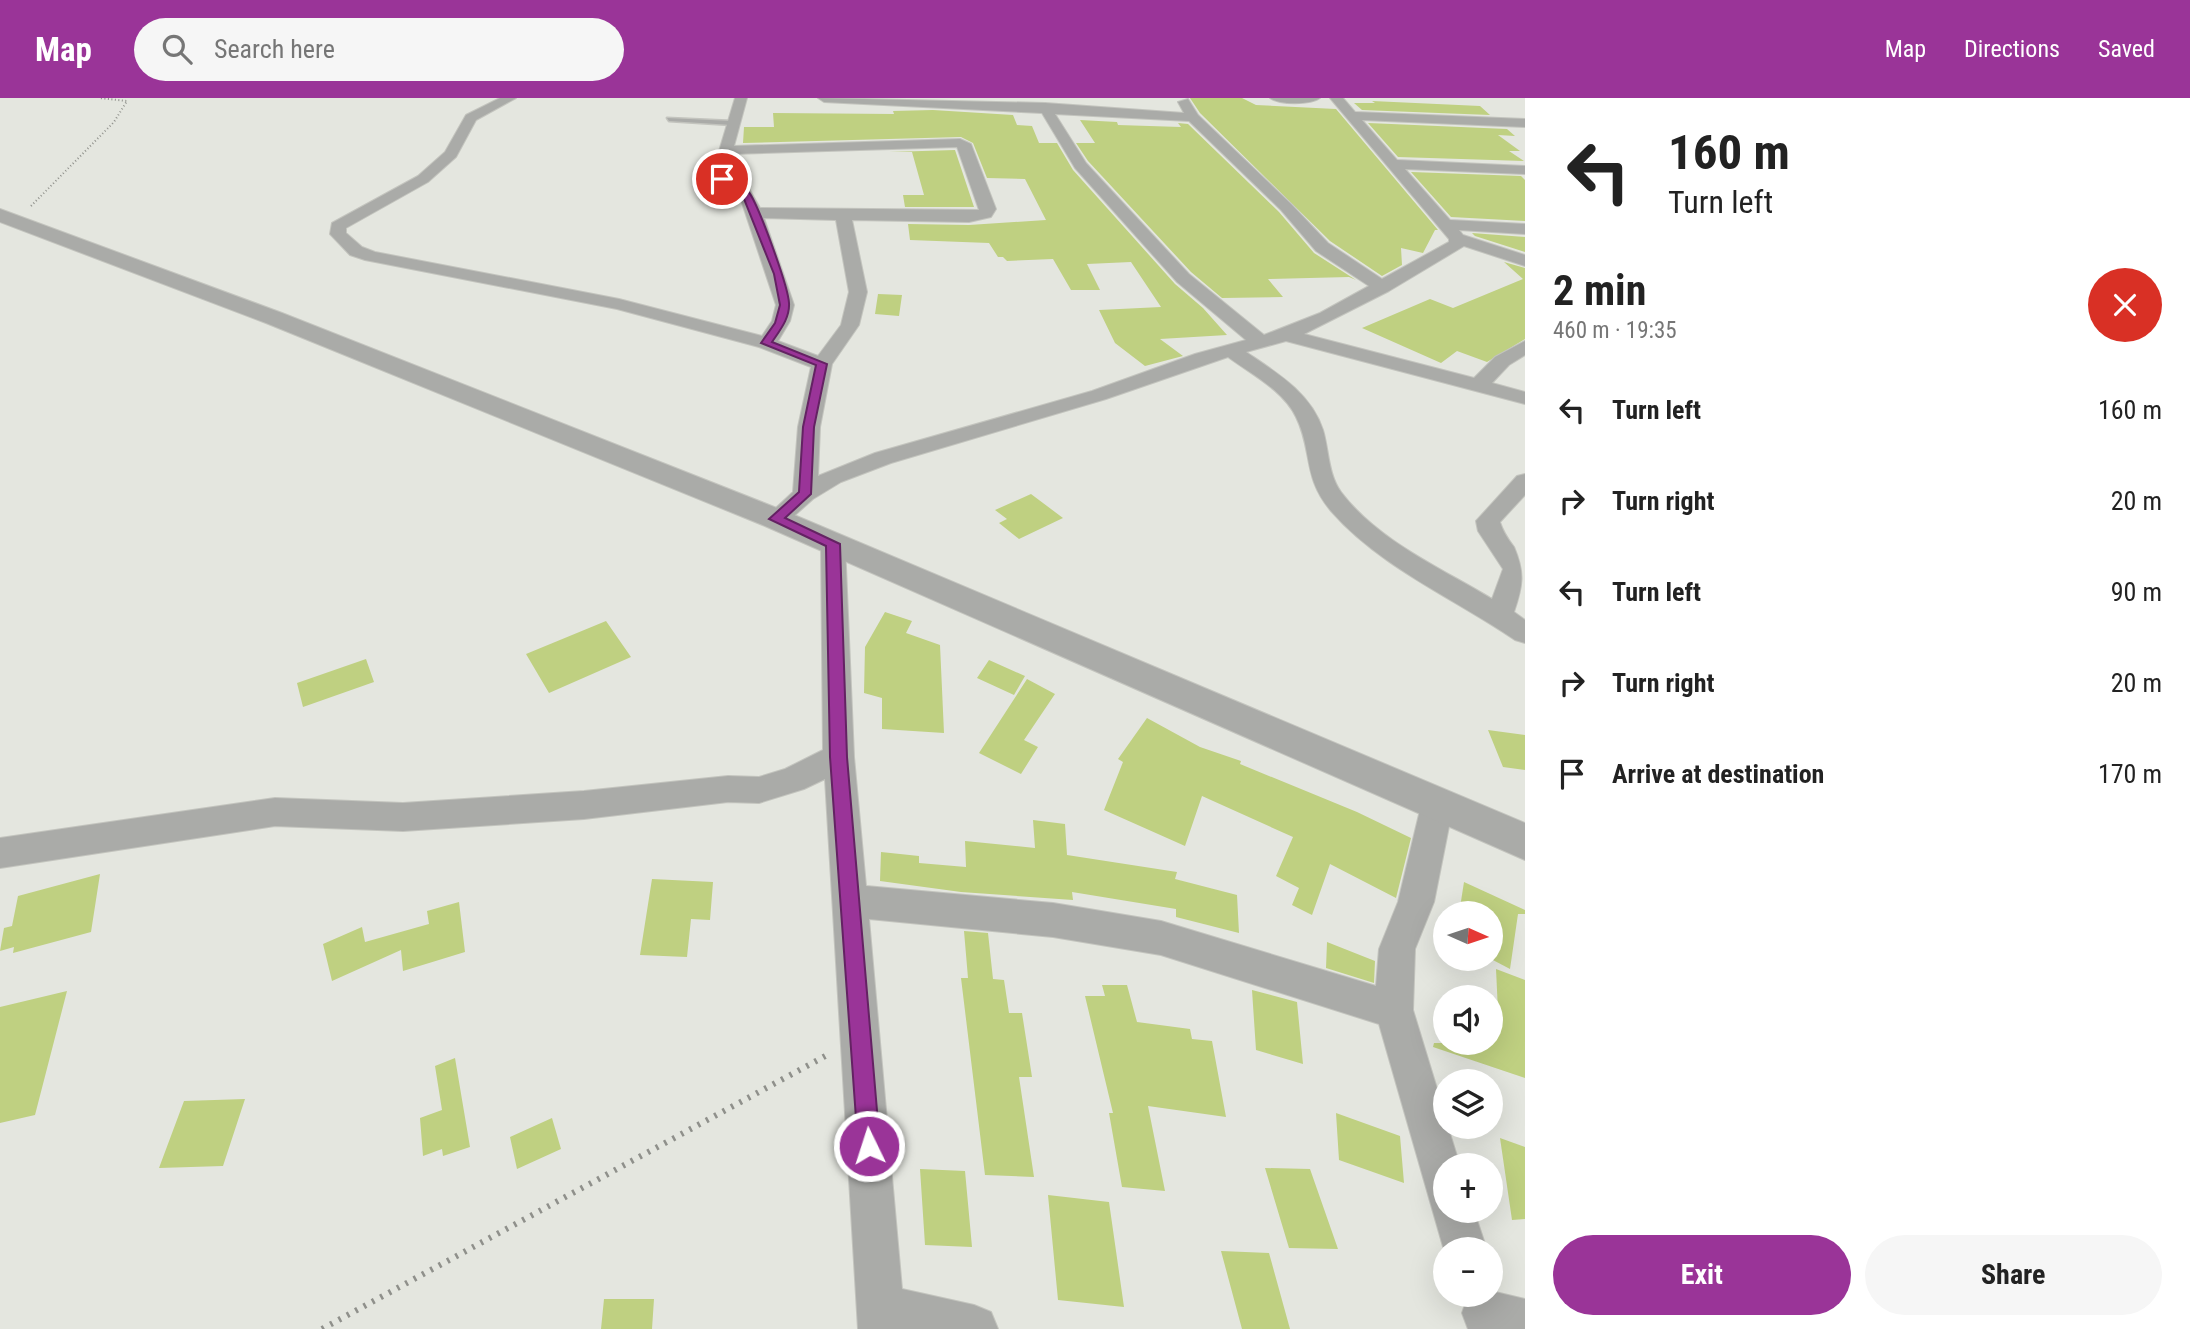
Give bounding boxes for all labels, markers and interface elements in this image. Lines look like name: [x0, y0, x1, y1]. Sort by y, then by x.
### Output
search box: [134, 18, 624, 81]
text: Map: [35, 30, 92, 69]
icon: search: [158, 30, 196, 68]
text: Search here: [214, 34, 335, 64]
text: Map: [1885, 35, 1926, 63]
text: Directions: [1964, 35, 2060, 63]
text: Saved: [2098, 35, 2155, 63]
text: 160 m: [1668, 124, 1790, 181]
icon: left: [1553, 126, 1644, 217]
pin: [692, 149, 752, 209]
icon: arrive: [703, 160, 741, 198]
text: Turn left: [1668, 183, 1773, 221]
text: 2 min: [1553, 266, 1646, 315]
button: close: [2088, 268, 2162, 342]
text: 460 m · 19:35: [1553, 317, 1677, 344]
icon: left: [1553, 391, 1591, 429]
text: Turn left: [1612, 395, 1701, 425]
text: 160 m: [2098, 395, 2162, 425]
icon: right: [1553, 482, 1591, 520]
text: Turn right: [1612, 486, 1714, 516]
text: 20 m: [2111, 486, 2162, 516]
icon: left: [1553, 573, 1591, 611]
text: Turn left: [1612, 577, 1701, 607]
text: 90 m: [2111, 577, 2162, 607]
icon: right: [1553, 664, 1591, 702]
text: Turn right: [1612, 668, 1714, 698]
text: 20 m: [2111, 668, 2162, 698]
icon: arrive: [1553, 755, 1591, 793]
text: Arrive at destination: [1612, 759, 1824, 789]
text: 170 m: [2098, 759, 2162, 789]
north arrow: [1433, 901, 1503, 971]
map controls: [1433, 901, 1503, 1307]
button: sound: [1433, 985, 1503, 1055]
button: layers: [1433, 1069, 1503, 1139]
position arrow: [832, 1109, 906, 1183]
button: +: [1433, 1153, 1503, 1223]
button: Exit: [1553, 1235, 1851, 1315]
button: Share: [1865, 1235, 2162, 1315]
button: −: [1433, 1237, 1503, 1307]

